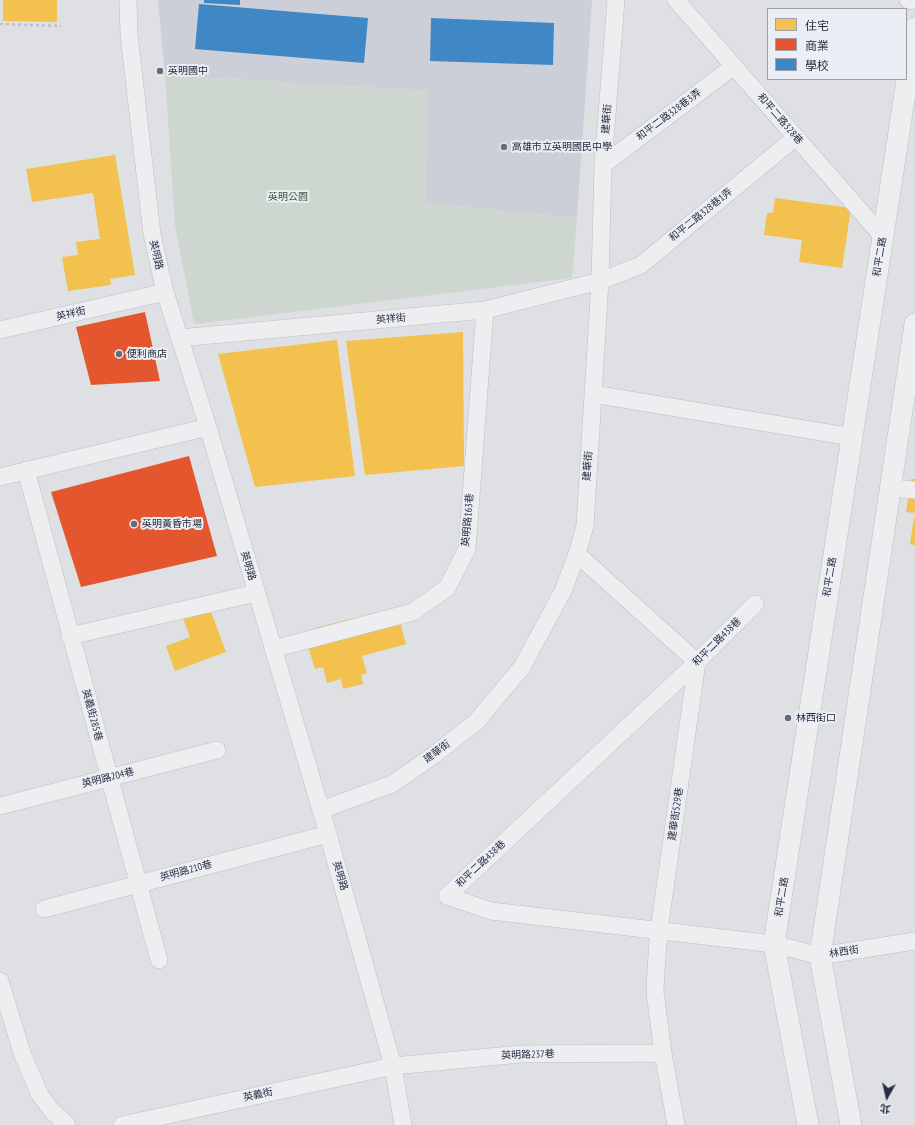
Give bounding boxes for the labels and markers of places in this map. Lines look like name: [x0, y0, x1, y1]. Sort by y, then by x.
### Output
place label: 英明國中: [168, 65, 208, 77]
marker: 英明國中: [155, 66, 165, 76]
place label: 高雄市立英明國民中學: [512, 141, 612, 153]
marker: 高雄市立英明國民中學: [499, 142, 509, 152]
place label: 便利商店: [127, 348, 167, 360]
marker: 便利商店: [114, 349, 124, 359]
place label: 英明黃昏市場: [142, 518, 202, 530]
marker: 英明黃昏市場: [129, 519, 139, 529]
place label: 林西街口: [796, 712, 836, 724]
marker: 林西街口: [783, 713, 793, 723]

